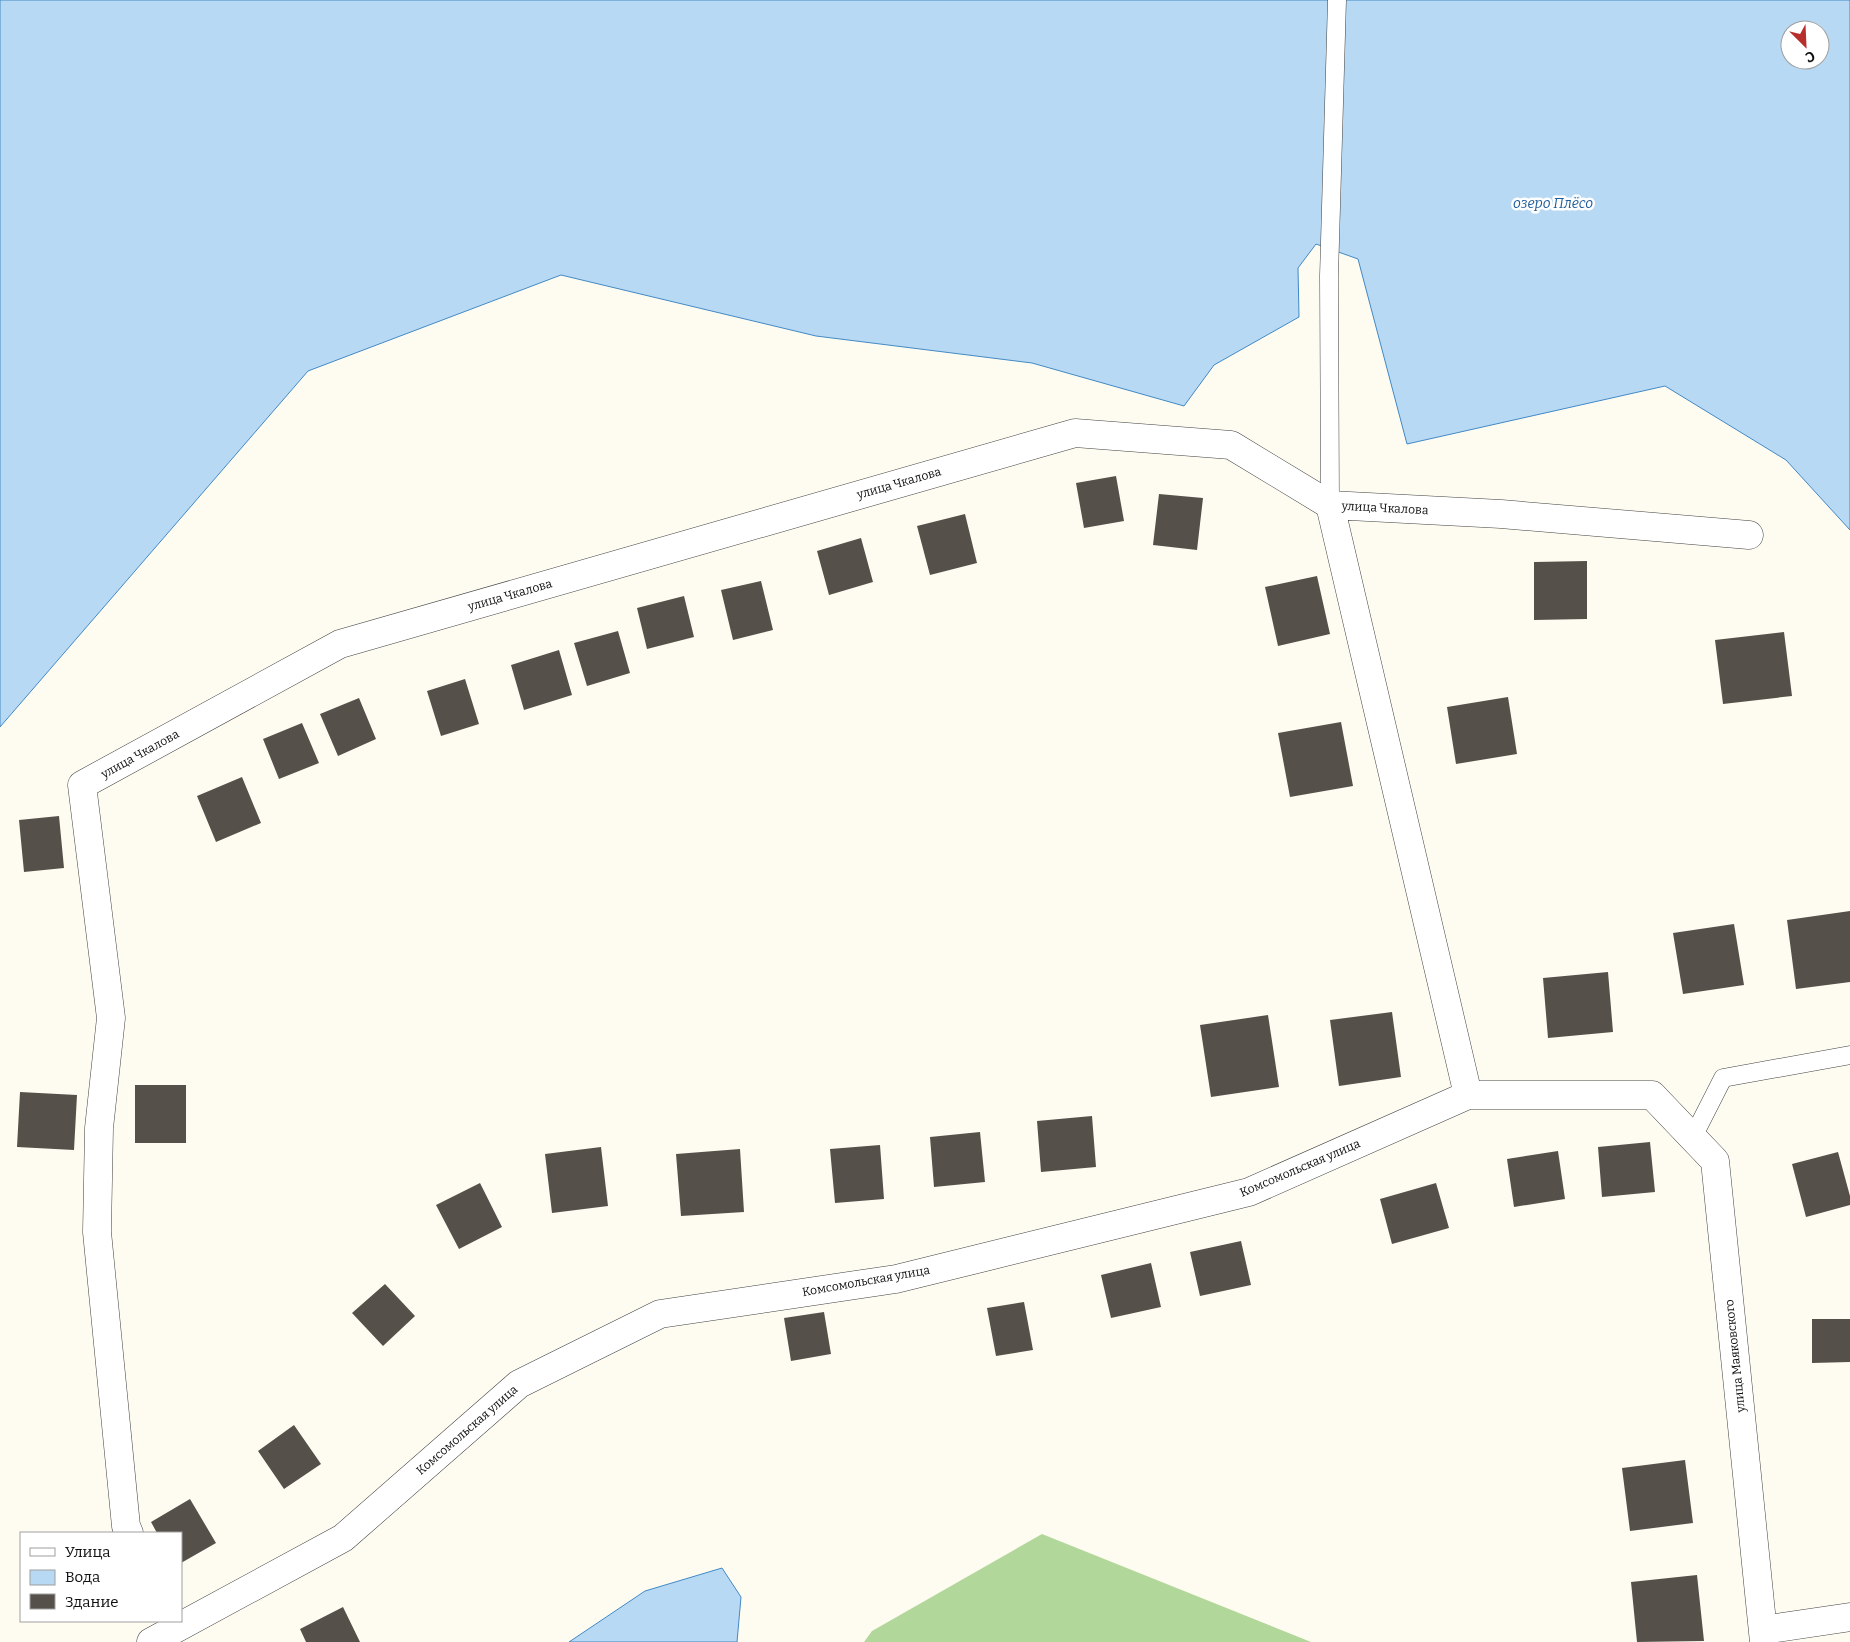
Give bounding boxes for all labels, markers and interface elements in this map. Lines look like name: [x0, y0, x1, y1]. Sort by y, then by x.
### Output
north arrow: [1780, 20, 1830, 70]
text: С: [1802, 47, 1818, 66]
water label: озеро Плёсо: [1513, 195, 1593, 212]
street label: улица Чкалова: [854, 464, 943, 502]
street label: улица Чкалова: [1340, 499, 1429, 517]
street label: улица Чкалова: [465, 576, 554, 614]
street label: улица Чкалова: [98, 727, 182, 782]
street label: Комсомольская улица: [1238, 1136, 1363, 1200]
street label: Комсомольская улица: [801, 1263, 931, 1299]
street label: улица Маяковского: [1722, 1299, 1748, 1414]
street label: Комсомольская улица: [414, 1382, 521, 1478]
legend: [20, 1532, 182, 1622]
text: Улица: [65, 1543, 111, 1561]
text: Вода: [65, 1568, 100, 1586]
text: Здание: [65, 1593, 119, 1611]

